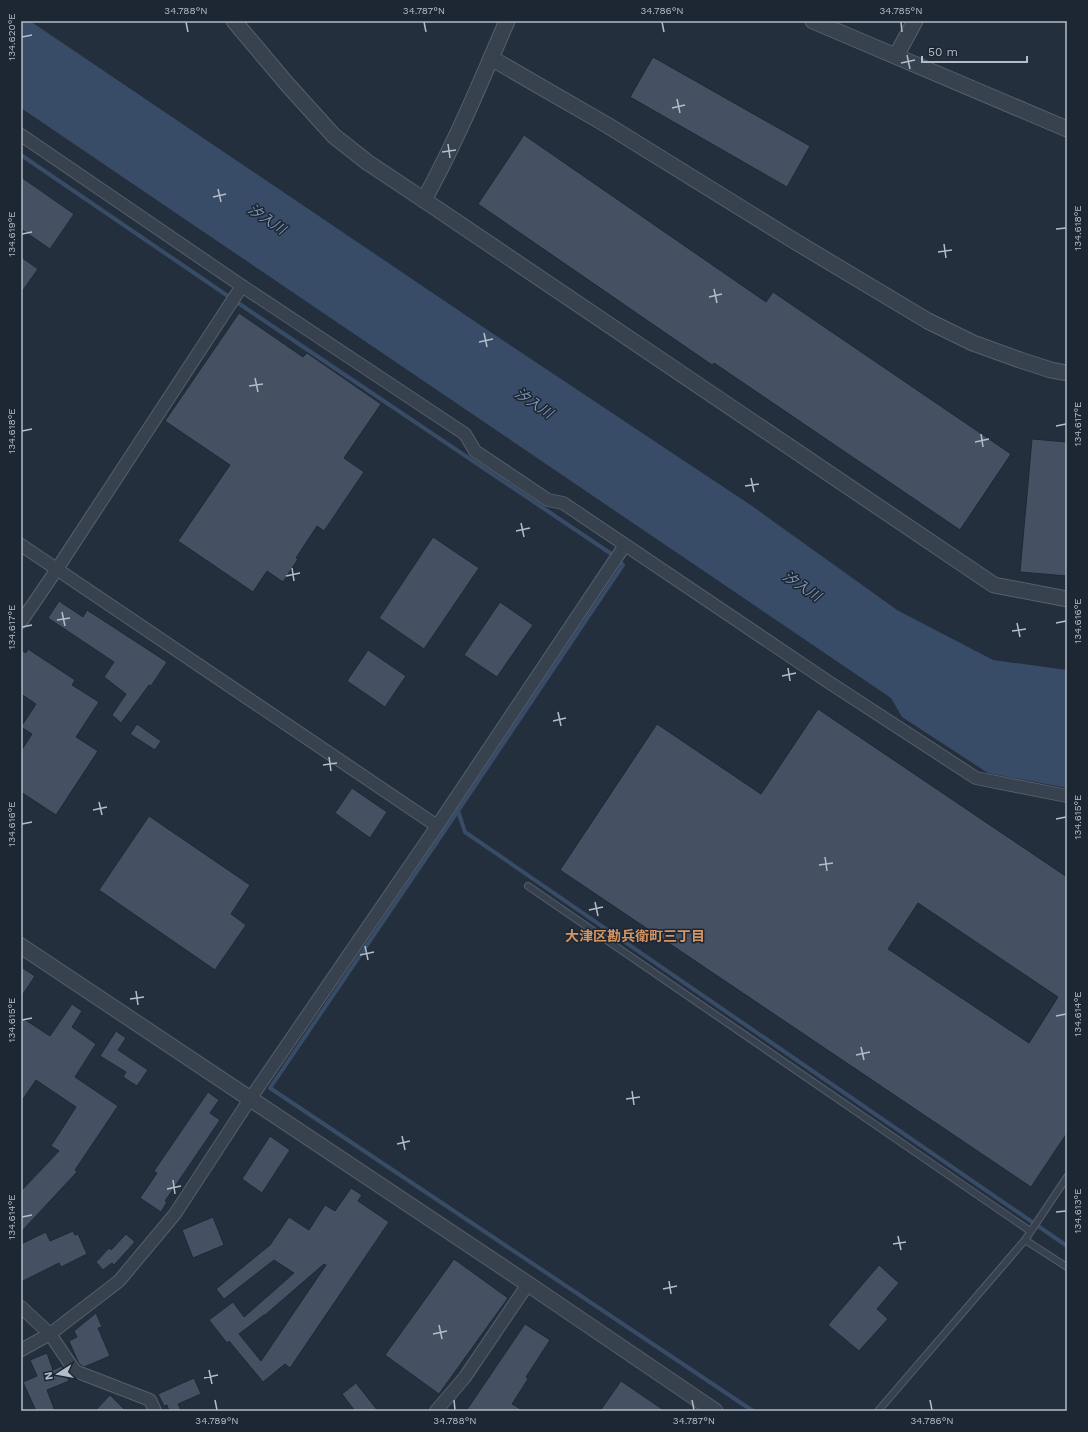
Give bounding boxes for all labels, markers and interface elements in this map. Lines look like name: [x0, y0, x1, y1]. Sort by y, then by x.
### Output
text: 34.788°N: [164, 5, 208, 16]
text: 34.787°N: [403, 5, 445, 16]
text: 34.786°N: [640, 5, 684, 16]
text: 34.785°N: [880, 5, 922, 16]
text: 134.620°E: [6, 13, 17, 61]
scale bar: [922, 38, 1027, 64]
text: 50 m: [928, 45, 958, 59]
water label: 汐入川: [245, 201, 291, 238]
text: 134.618°E: [1072, 205, 1083, 251]
text: 134.619°E: [6, 211, 17, 257]
water label: 汐入川: [512, 385, 558, 422]
text: 134.617°E: [1072, 402, 1083, 446]
text: 134.618°E: [6, 408, 17, 454]
water label: 汐入川: [780, 568, 826, 605]
text: 134.616°E: [1072, 598, 1083, 644]
text: 134.617°E: [6, 605, 17, 649]
text: 134.615°E: [1072, 794, 1083, 840]
text: 134.616°E: [6, 801, 17, 847]
district label: 大津区勘兵衛町三丁目: [565, 928, 705, 944]
text: 134.614°E: [1072, 991, 1083, 1037]
text: 134.615°E: [6, 997, 17, 1043]
text: 134.613°E: [1072, 1188, 1083, 1234]
text: 134.614°E: [6, 1194, 17, 1240]
north arrow: [38, 1354, 78, 1394]
text: N: [42, 1371, 56, 1381]
text: 34.789°N: [195, 1415, 239, 1426]
text: 34.788°N: [433, 1415, 477, 1426]
text: 34.787°N: [673, 1415, 715, 1426]
text: 34.786°N: [910, 1415, 954, 1426]

